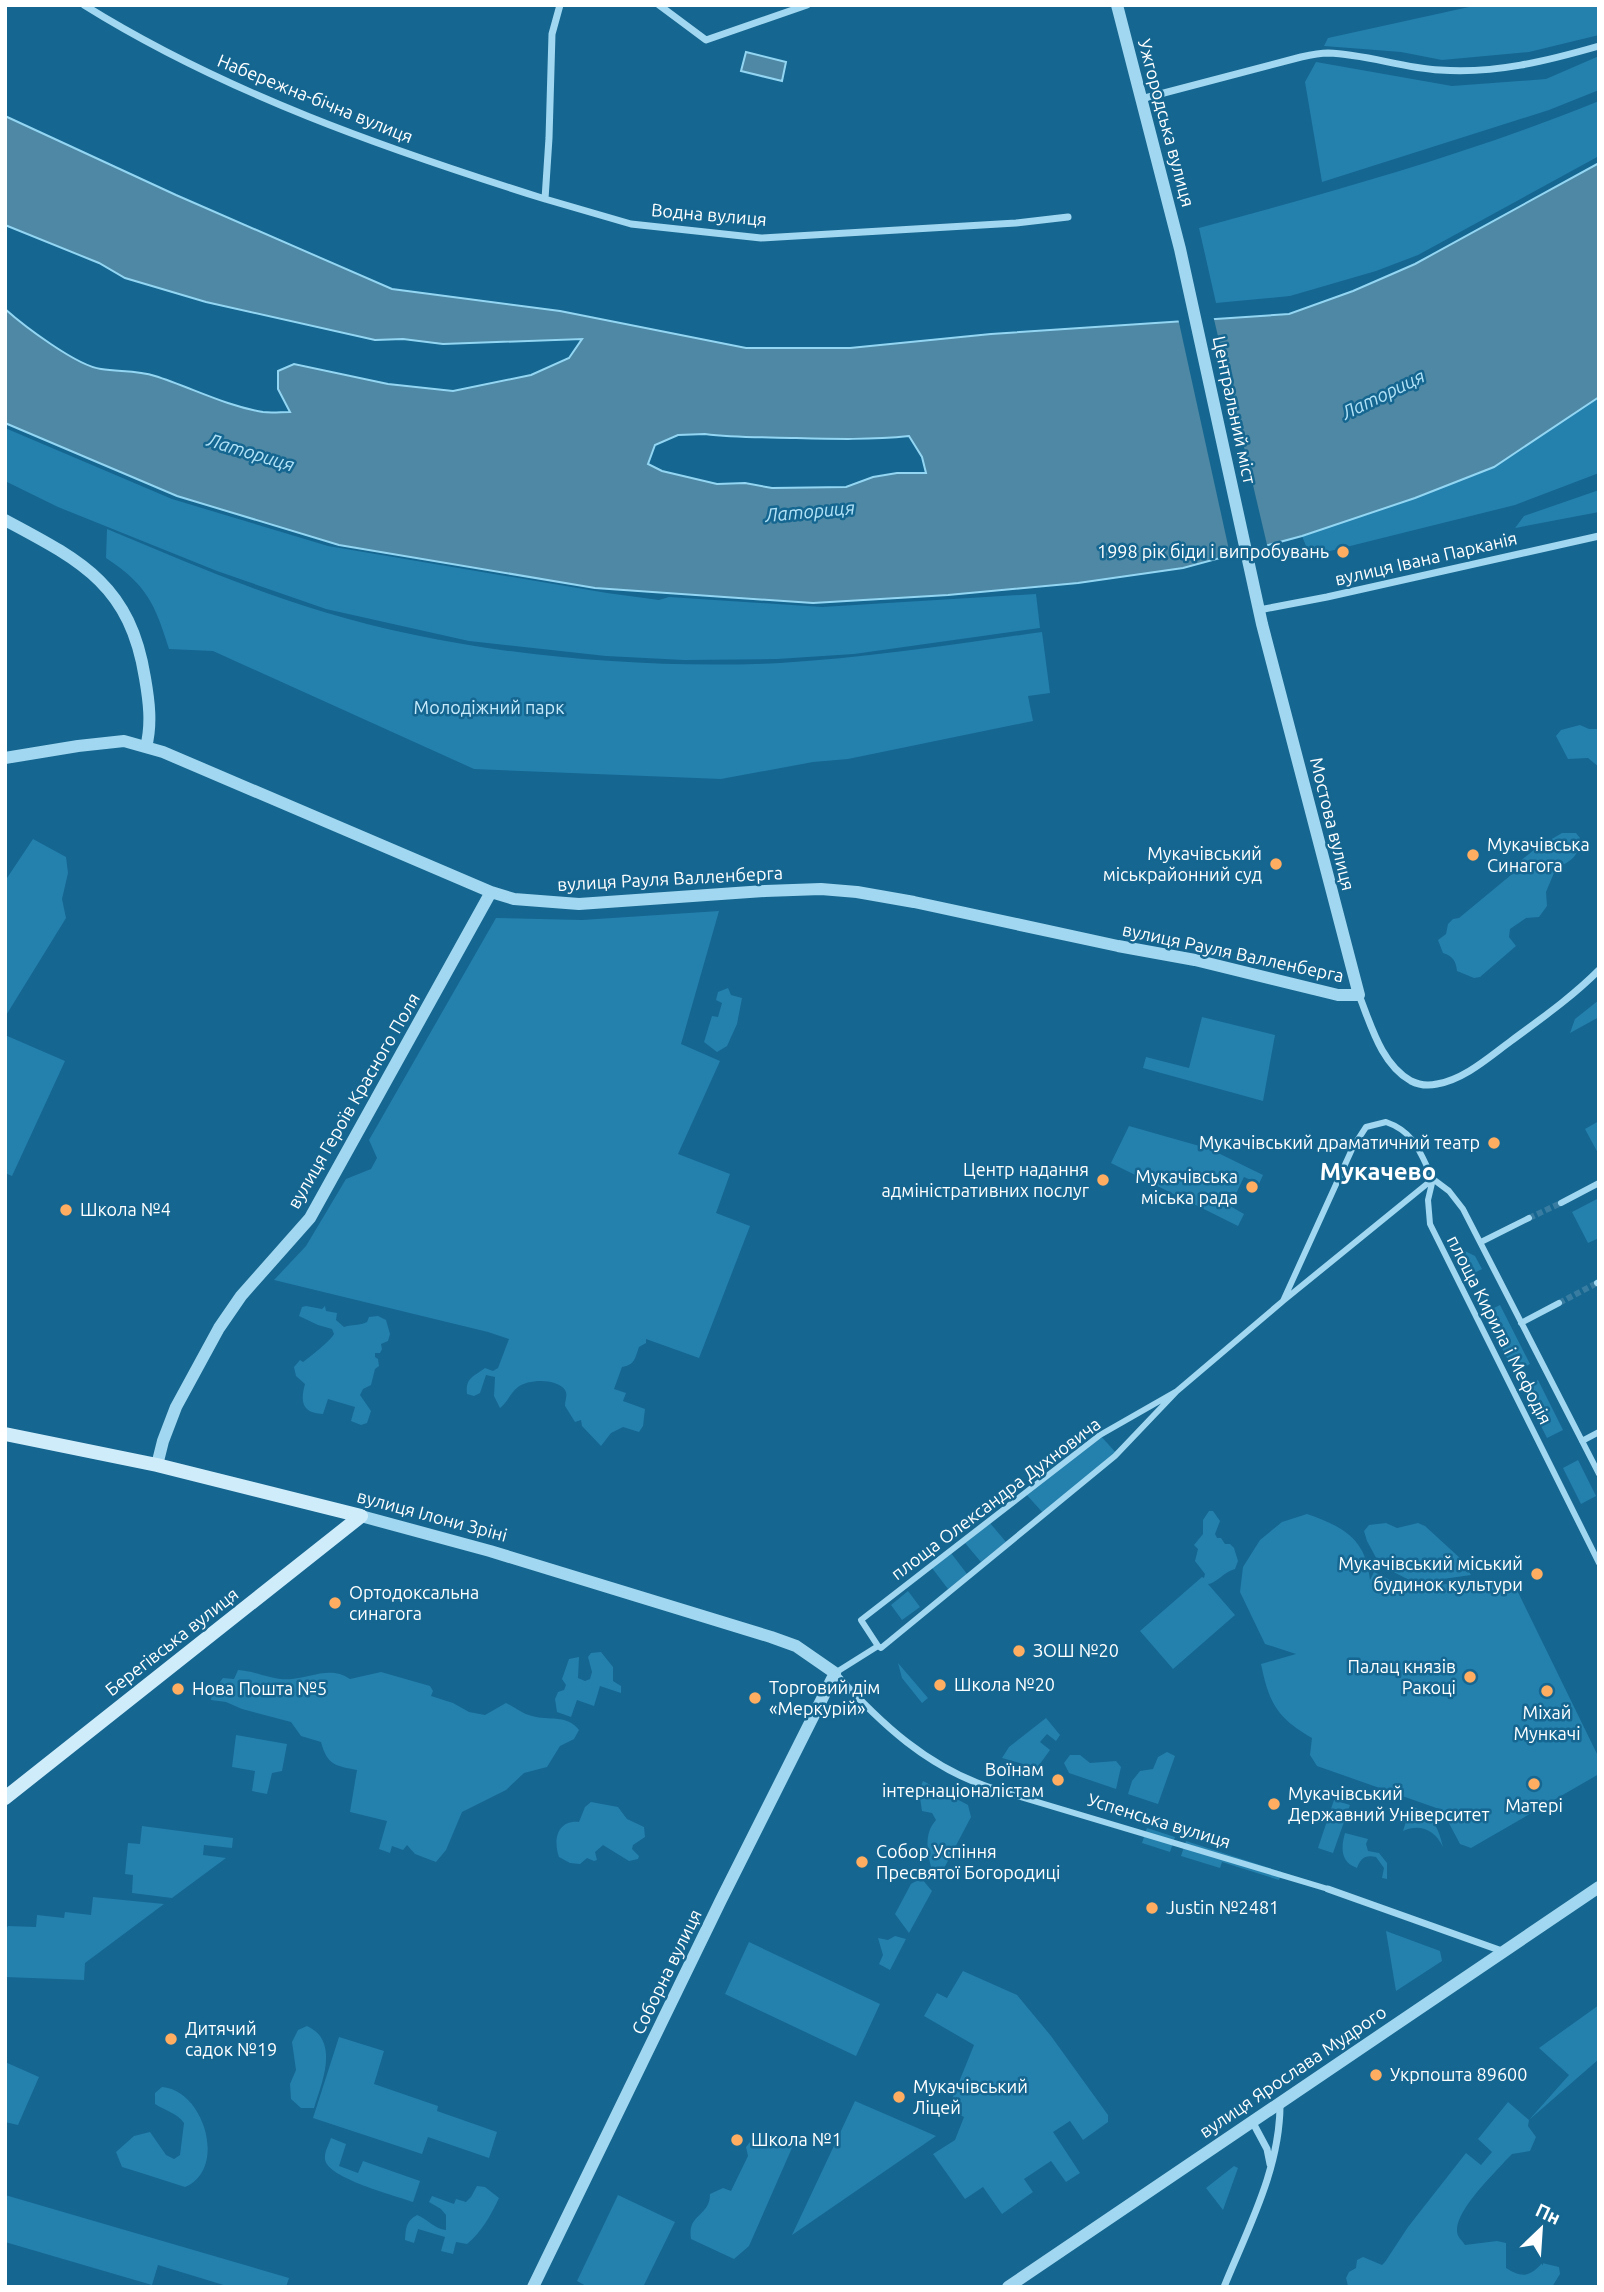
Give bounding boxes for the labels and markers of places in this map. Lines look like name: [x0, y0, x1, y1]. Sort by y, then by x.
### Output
place label: 1998 рік біди і випробувань: [1097, 541, 1329, 561]
marker: 1998 рік біди і випробувань: [1335, 544, 1351, 560]
place label: Мукачівська Синагога: [1487, 834, 1590, 875]
place label: Мукачівський міськрайонний суд: [1103, 843, 1262, 884]
marker: Мукачівська Синагога: [1465, 847, 1481, 863]
marker: Мукачівський міськрайонний суд: [1268, 856, 1284, 872]
place label: Мукачівський драматичний театр: [1199, 1132, 1480, 1152]
marker: Мукачівський драматичний театр: [1486, 1135, 1502, 1151]
place label: Центр надання адміністративних послуг: [882, 1159, 1089, 1200]
place label: Мукачівська міська рада: [1135, 1166, 1238, 1207]
marker: Центр надання адміністративних послуг: [1095, 1172, 1111, 1188]
marker: Мукачівська міська рада: [1244, 1179, 1260, 1195]
place label: Школа №4: [80, 1199, 171, 1219]
marker: Школа №4: [58, 1202, 74, 1218]
place label: Мукачівський міський будинок культури: [1338, 1553, 1523, 1594]
marker: Мукачівський міський будинок культури: [1529, 1566, 1545, 1582]
place label: Ортодоксальна синагога: [349, 1582, 479, 1623]
marker: Ортодоксальна синагога: [327, 1595, 343, 1611]
place label: ЗОШ №20: [1033, 1640, 1119, 1660]
marker: ЗОШ №20: [1011, 1643, 1027, 1659]
place label: Палац князів Ракоці: [1348, 1656, 1456, 1697]
marker: Палац князів Ракоці: [1462, 1669, 1478, 1685]
place label: Школа №20: [954, 1674, 1055, 1694]
place label: Торговий дім «Меркурій»: [769, 1677, 880, 1718]
marker: Школа №20: [932, 1677, 948, 1693]
place label: Нова Пошта №5: [192, 1678, 327, 1698]
marker: Нова Пошта №5: [170, 1681, 186, 1697]
marker: Міхай Мункачі: [1539, 1683, 1555, 1699]
marker: Торговий дім «Меркурій»: [747, 1690, 763, 1706]
place label: Міхай Мункачі: [1513, 1702, 1581, 1743]
place label: Воїнам інтернаціоналістам: [882, 1759, 1044, 1800]
marker: Воїнам інтернаціоналістам: [1050, 1772, 1066, 1788]
marker: Матері: [1526, 1776, 1542, 1792]
place label: Мукачівський Державний Університет: [1288, 1783, 1489, 1824]
place label: Матері: [1505, 1795, 1563, 1815]
marker: Мукачівський Державний Університет: [1266, 1796, 1282, 1812]
place label: Собор Успіння Пресвятої Богородиці: [876, 1841, 1060, 1882]
marker: Собор Успіння Пресвятої Богородиці: [854, 1854, 870, 1870]
place label: Justin №2481: [1166, 1897, 1279, 1917]
marker: Justin №2481: [1144, 1900, 1160, 1916]
place label: Дитячий садок №19: [185, 2018, 277, 2059]
marker: Дитячий садок №19: [163, 2031, 179, 2047]
place label: Укрпошта 89600: [1390, 2064, 1527, 2084]
marker: Укрпошта 89600: [1368, 2067, 1384, 2083]
place label: Мукачівський Ліцей: [913, 2076, 1028, 2117]
marker: Мукачівський Ліцей: [891, 2089, 907, 2105]
place label: Школа №1: [751, 2129, 842, 2149]
marker: Школа №1: [729, 2132, 745, 2148]

